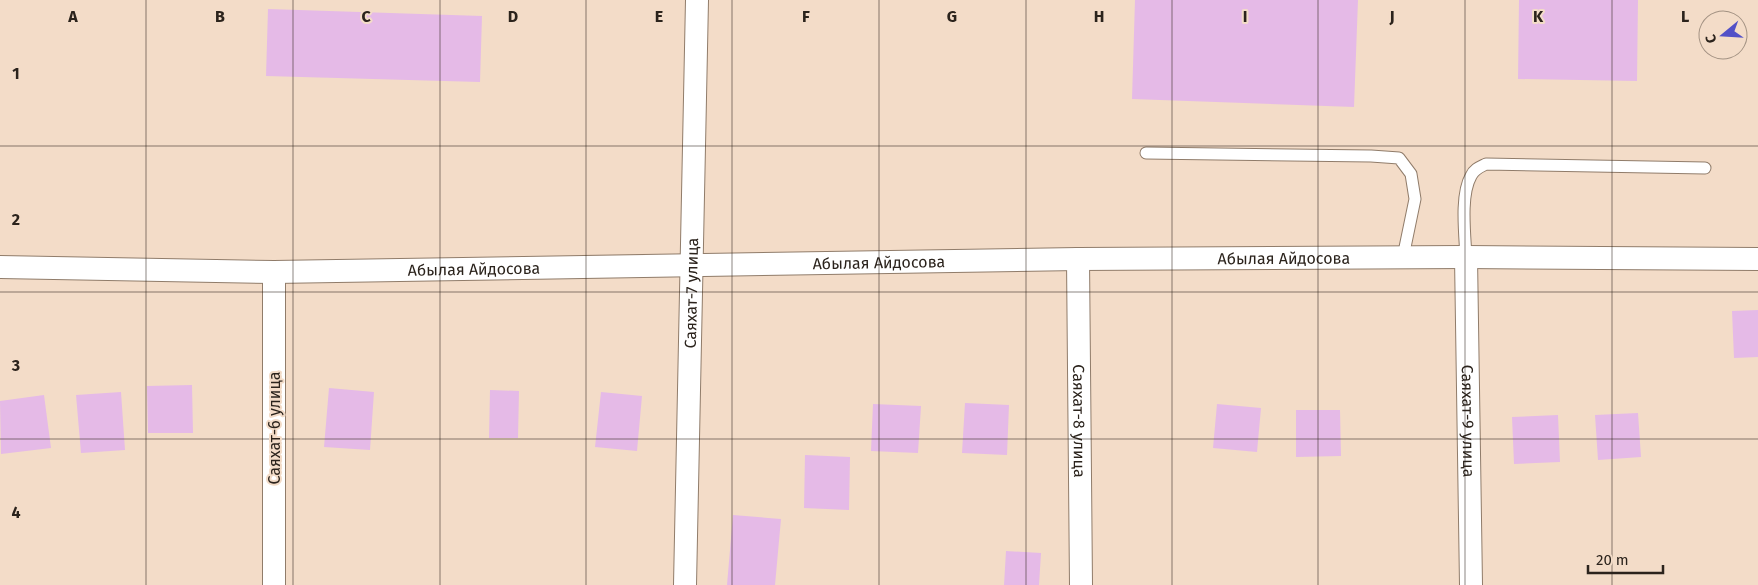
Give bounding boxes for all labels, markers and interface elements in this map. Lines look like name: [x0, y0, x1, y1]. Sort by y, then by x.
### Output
text: A: [67, 7, 78, 26]
text: B: [215, 7, 225, 26]
text: C: [361, 7, 371, 26]
text: D: [508, 7, 518, 26]
text: E: [655, 7, 663, 26]
text: F: [802, 7, 810, 26]
text: G: [947, 7, 957, 26]
text: H: [1094, 7, 1104, 26]
text: I: [1243, 7, 1247, 26]
text: J: [1388, 7, 1395, 26]
text: K: [1533, 7, 1544, 26]
text: L: [1681, 7, 1689, 26]
north arrow: [1698, 10, 1748, 60]
text: С: [1702, 32, 1720, 45]
text: 1: [12, 64, 20, 83]
text: 2: [12, 210, 20, 229]
street label: Саяхат-7 улица: [680, 238, 702, 349]
street label: Абылая Айдосова: [1218, 248, 1350, 268]
street label: Абылая Айдосова: [812, 252, 945, 273]
street label: Абылая Айдосова: [408, 258, 540, 279]
text: 3: [11, 356, 20, 375]
street label: Саяхат-8 улица: [1069, 364, 1090, 478]
street label: Саяхат-9 улица: [1458, 364, 1479, 478]
street label: Саяхат-6 улица: [265, 372, 284, 484]
text: 4: [11, 503, 21, 522]
scale bar: [1588, 542, 1663, 574]
text: 20 m: [1596, 551, 1629, 569]

